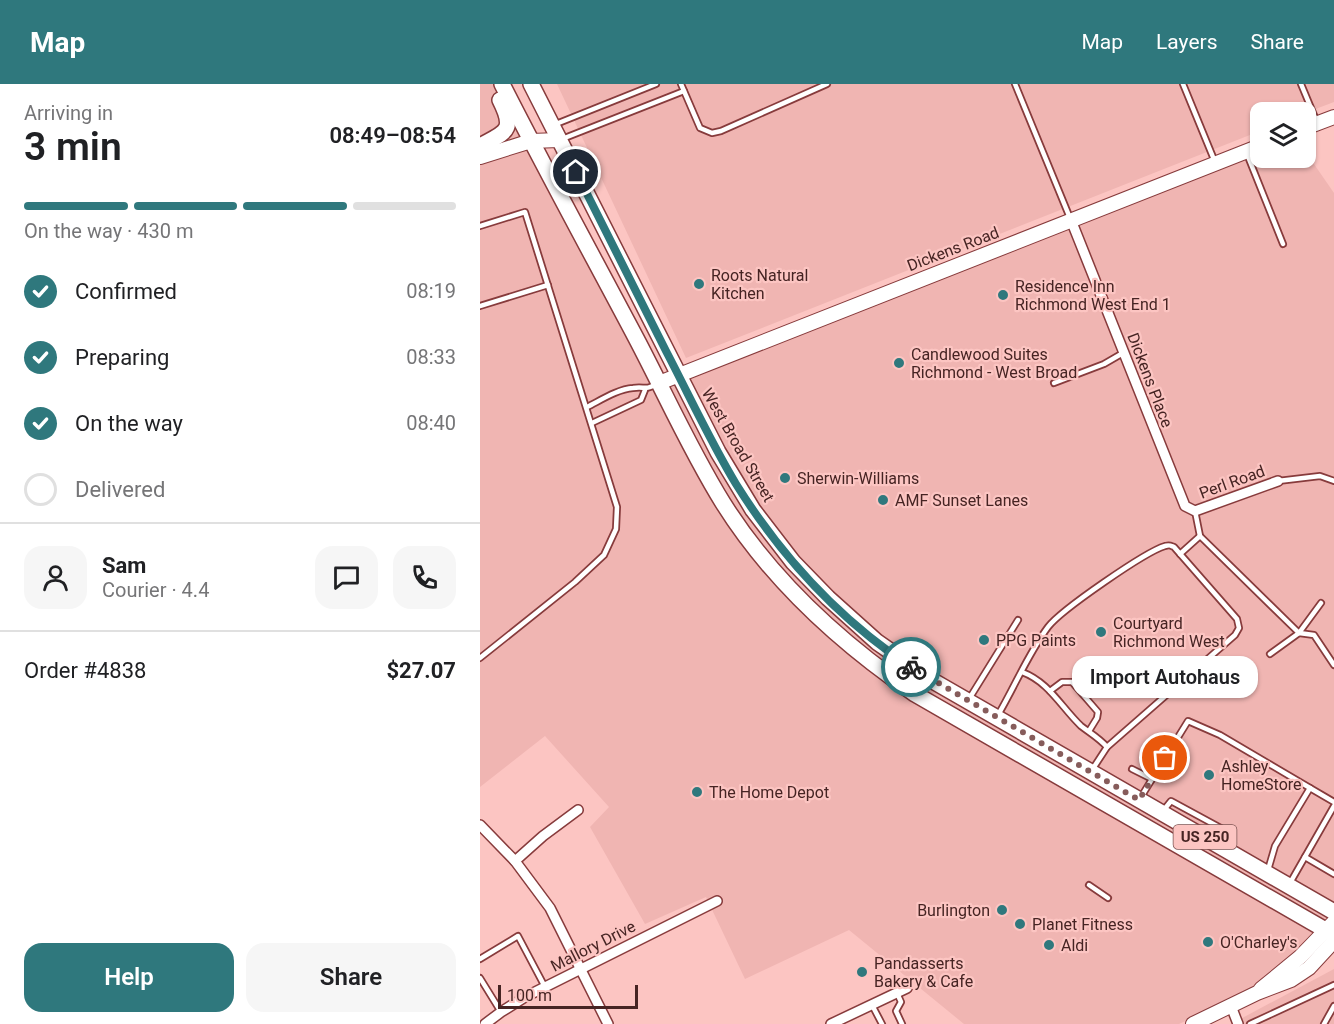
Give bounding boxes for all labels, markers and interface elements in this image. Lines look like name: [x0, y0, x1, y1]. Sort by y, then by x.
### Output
text: Map: [30, 26, 85, 59]
text: Map: [1081, 30, 1123, 54]
text: Layers: [1156, 30, 1217, 54]
text: Share: [1250, 30, 1304, 54]
text: Arriving in: [24, 101, 113, 125]
map controls: [1250, 102, 1316, 168]
button: layers: [1250, 102, 1316, 168]
text: 08:49–08:54: [329, 123, 456, 148]
text: 3 min: [24, 124, 122, 170]
pin: [550, 146, 601, 197]
icon: home: [559, 155, 592, 188]
text: On the way · 430 m: [24, 219, 193, 243]
street label: Dickens Road: [904, 223, 1002, 275]
place label: Roots Natural Kitchen: [711, 266, 808, 303]
icon: check: [24, 275, 57, 308]
marker: Roots Natural Kitchen: [692, 277, 706, 291]
place label: Residence Inn Richmond West End 1: [1015, 277, 1171, 314]
text: Confirmed: [75, 279, 177, 304]
text: 08:19: [406, 279, 456, 303]
marker: Residence Inn Richmond West End 1: [996, 288, 1010, 302]
street label: Dickens Place: [1123, 330, 1177, 430]
icon: check: [24, 341, 57, 374]
text: Preparing: [75, 345, 169, 370]
text: 08:33: [406, 345, 456, 369]
place label: Candlewood Suites Richmond - West Broad: [911, 345, 1077, 382]
marker: Candlewood Suites Richmond - West Broad: [892, 356, 906, 370]
street label: West Broad Street: [698, 385, 778, 505]
icon: check: [24, 407, 57, 440]
text: On the way: [75, 411, 183, 436]
text: 08:40: [406, 411, 456, 435]
street label: Perl Road: [1197, 461, 1267, 503]
place label: Sherwin-Williams: [797, 469, 919, 488]
marker: Sherwin-Williams: [778, 471, 792, 485]
text: Delivered: [75, 477, 165, 502]
place label: AMF Sunset Lanes: [895, 491, 1028, 510]
marker: AMF Sunset Lanes: [876, 493, 890, 507]
button: person: [24, 546, 87, 609]
button: chat: [315, 546, 378, 609]
button: phone: [393, 546, 456, 609]
text: Sam: [102, 553, 146, 578]
text: Courier · 4.4: [102, 578, 209, 602]
place label: Courtyard Richmond West: [1113, 614, 1225, 651]
marker: Courtyard Richmond West: [1094, 625, 1108, 639]
place label: PPG Paints: [996, 631, 1076, 650]
marker: PPG Paints: [977, 633, 991, 647]
courier: [881, 637, 941, 697]
icon: bike: [895, 651, 928, 684]
callout: Import Autohaus: [1072, 656, 1258, 698]
text: Order #4838: [24, 658, 146, 683]
text: $27.07: [387, 658, 456, 683]
text: Import Autohaus: [1090, 665, 1240, 689]
pin: [1139, 732, 1190, 783]
icon: bag: [1148, 741, 1181, 774]
place label: Ashley HomeStore: [1221, 757, 1302, 794]
marker: Ashley HomeStore: [1202, 768, 1216, 782]
place label: The Home Depot: [709, 783, 829, 802]
marker: The Home Depot: [690, 785, 704, 799]
road number: US 250: [1174, 825, 1236, 849]
place label: Burlington: [917, 901, 990, 920]
marker: Burlington: [995, 903, 1009, 917]
place label: Planet Fitness: [1032, 915, 1133, 934]
street label: Mallory Drive: [547, 917, 639, 975]
marker: Planet Fitness: [1013, 917, 1027, 931]
place label: O'Charley's: [1220, 933, 1298, 952]
marker: O'Charley's: [1201, 935, 1215, 949]
place label: Aldi: [1061, 936, 1088, 955]
marker: Aldi: [1042, 938, 1056, 952]
button: Help: [24, 943, 234, 1012]
button: Share: [246, 943, 456, 1012]
place label: Pandasserts Bakery & Cafe: [874, 954, 973, 991]
marker: Pandasserts Bakery & Cafe: [855, 965, 869, 979]
scale bar: [498, 982, 638, 1010]
text: 100 m: [507, 986, 552, 1005]

